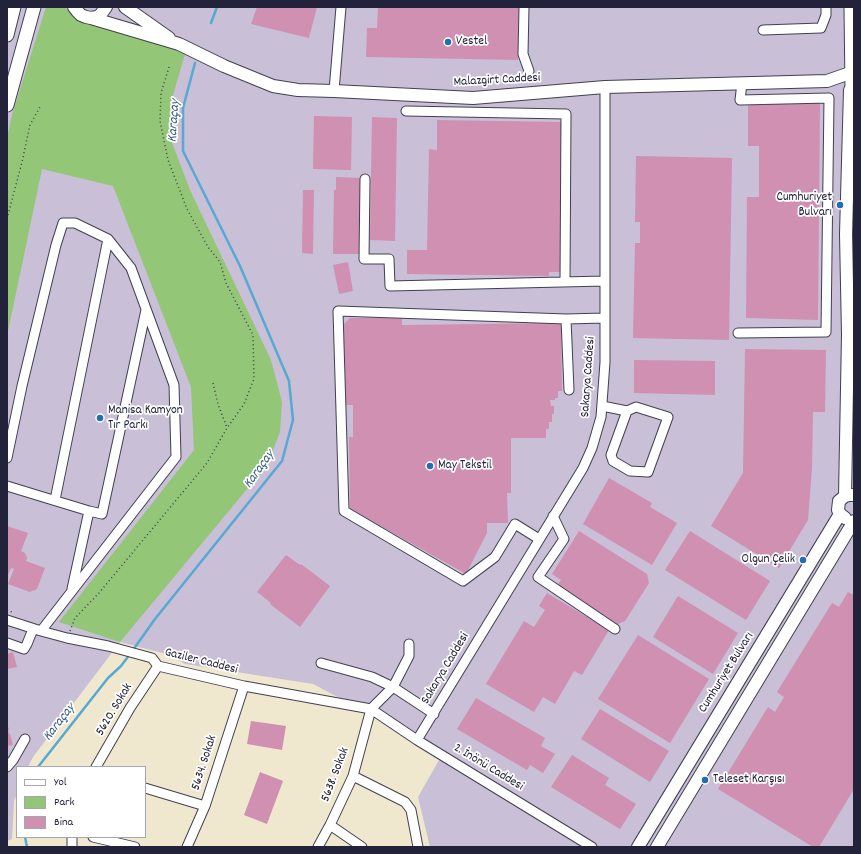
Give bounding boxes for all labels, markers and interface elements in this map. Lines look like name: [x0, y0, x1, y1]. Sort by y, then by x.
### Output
place label: Vestel: [456, 34, 487, 50]
marker: Vestel: [443, 37, 453, 47]
street label: Malazgirt Caddesi: [453, 71, 541, 91]
water label: Karaçay: [165, 99, 185, 143]
place label: Cumhuriyet Bulvarı: [777, 190, 832, 221]
marker: Cumhuriyet Bulvarı: [835, 200, 845, 210]
street label: Sakarya Caddesi: [578, 336, 600, 418]
place label: Manisa Kamyon Tır Parkı: [108, 403, 183, 434]
marker: Manisa Kamyon Tır Parkı: [95, 413, 105, 423]
water label: Karaçay: [241, 448, 279, 492]
place label: May Tekstil: [438, 458, 492, 474]
marker: May Tekstil: [425, 461, 435, 471]
place label: Olgun Çelik: [742, 552, 795, 568]
marker: Olgun Çelik: [798, 555, 808, 565]
street label: Sakarya Caddesi: [419, 630, 473, 708]
street label: Cumhuriyet Bulvarı: [696, 630, 758, 716]
street label: Gaziler Caddesi: [163, 645, 239, 679]
street label: 5620. Sokak: [93, 681, 137, 739]
water label: Karaçay: [40, 701, 80, 745]
street label: 5634. Sokak: [189, 734, 221, 792]
street label: 2. İnönü Caddesi: [450, 741, 526, 795]
street label: 5638. Sokak: [319, 746, 353, 804]
legend: [16, 766, 146, 838]
place label: Teleset Karşısı: [713, 772, 784, 788]
text: Yol: [54, 774, 67, 791]
marker: Teleset Karşısı: [700, 775, 710, 785]
text: Park: [54, 794, 74, 811]
text: Bina: [54, 814, 73, 831]

